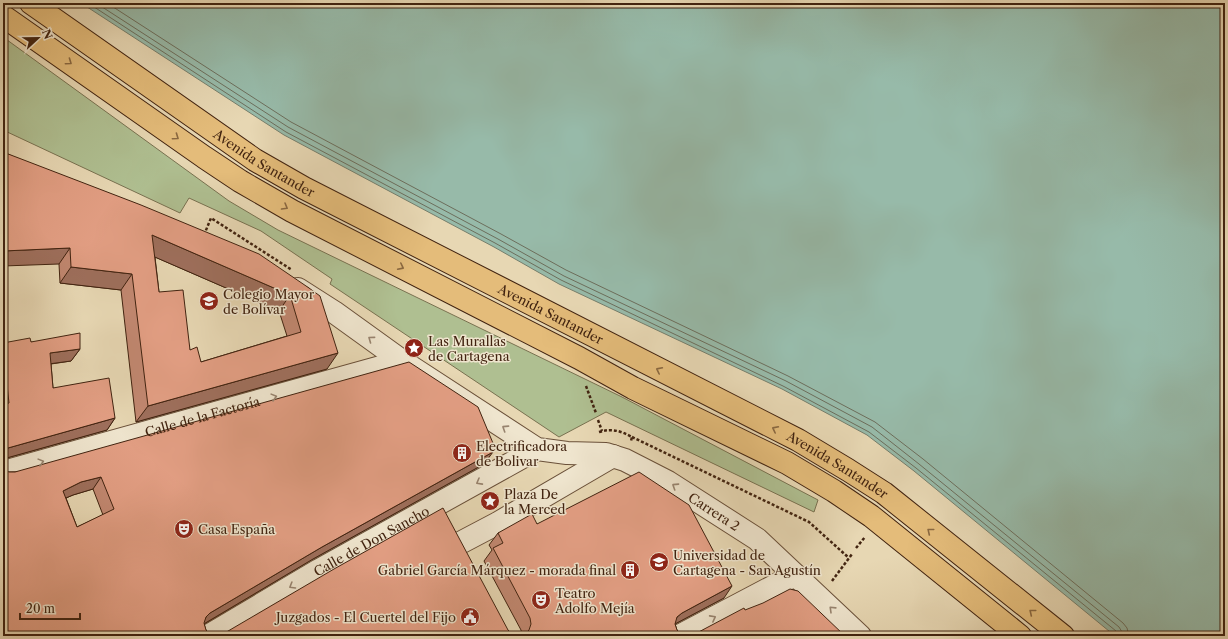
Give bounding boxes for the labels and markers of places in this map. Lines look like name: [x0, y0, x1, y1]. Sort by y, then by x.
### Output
place label: Colegio Mayor de Bolívar: [223, 286, 315, 317]
school or university icon: Colegio Mayor de Bolívar: [198, 290, 220, 312]
place label: Las Murallas de Cartagena: [428, 333, 510, 364]
place icon: Las Murallas de Cartagena: [403, 337, 425, 359]
place label: Electrificadora de Bolivar: [476, 438, 567, 469]
building icon: Electrificadora de Bolivar: [451, 442, 473, 464]
place label: Plaza De la Merced: [504, 486, 566, 517]
place icon: Plaza De la Merced: [479, 490, 501, 512]
theatre icon: Casa España: [173, 518, 195, 540]
place label: Casa España: [198, 521, 275, 537]
place label: Universidad de Cartagena - San Agustín: [673, 547, 821, 578]
school or university icon: Universidad de Cartagena - San Agustín: [648, 551, 670, 573]
building icon: Gabriel García Márquez - morada final: [619, 559, 641, 581]
place label: Gabriel García Márquez - morada final: [378, 562, 616, 578]
place label: Teatro Adolfo Mejía: [554, 585, 635, 616]
theatre icon: Teatro Adolfo Mejía: [530, 589, 552, 611]
public building icon: Juzgados - El Cuertel del Fijo: [459, 606, 481, 628]
place label: Juzgados - El Cuertel del Fijo: [274, 609, 456, 625]

